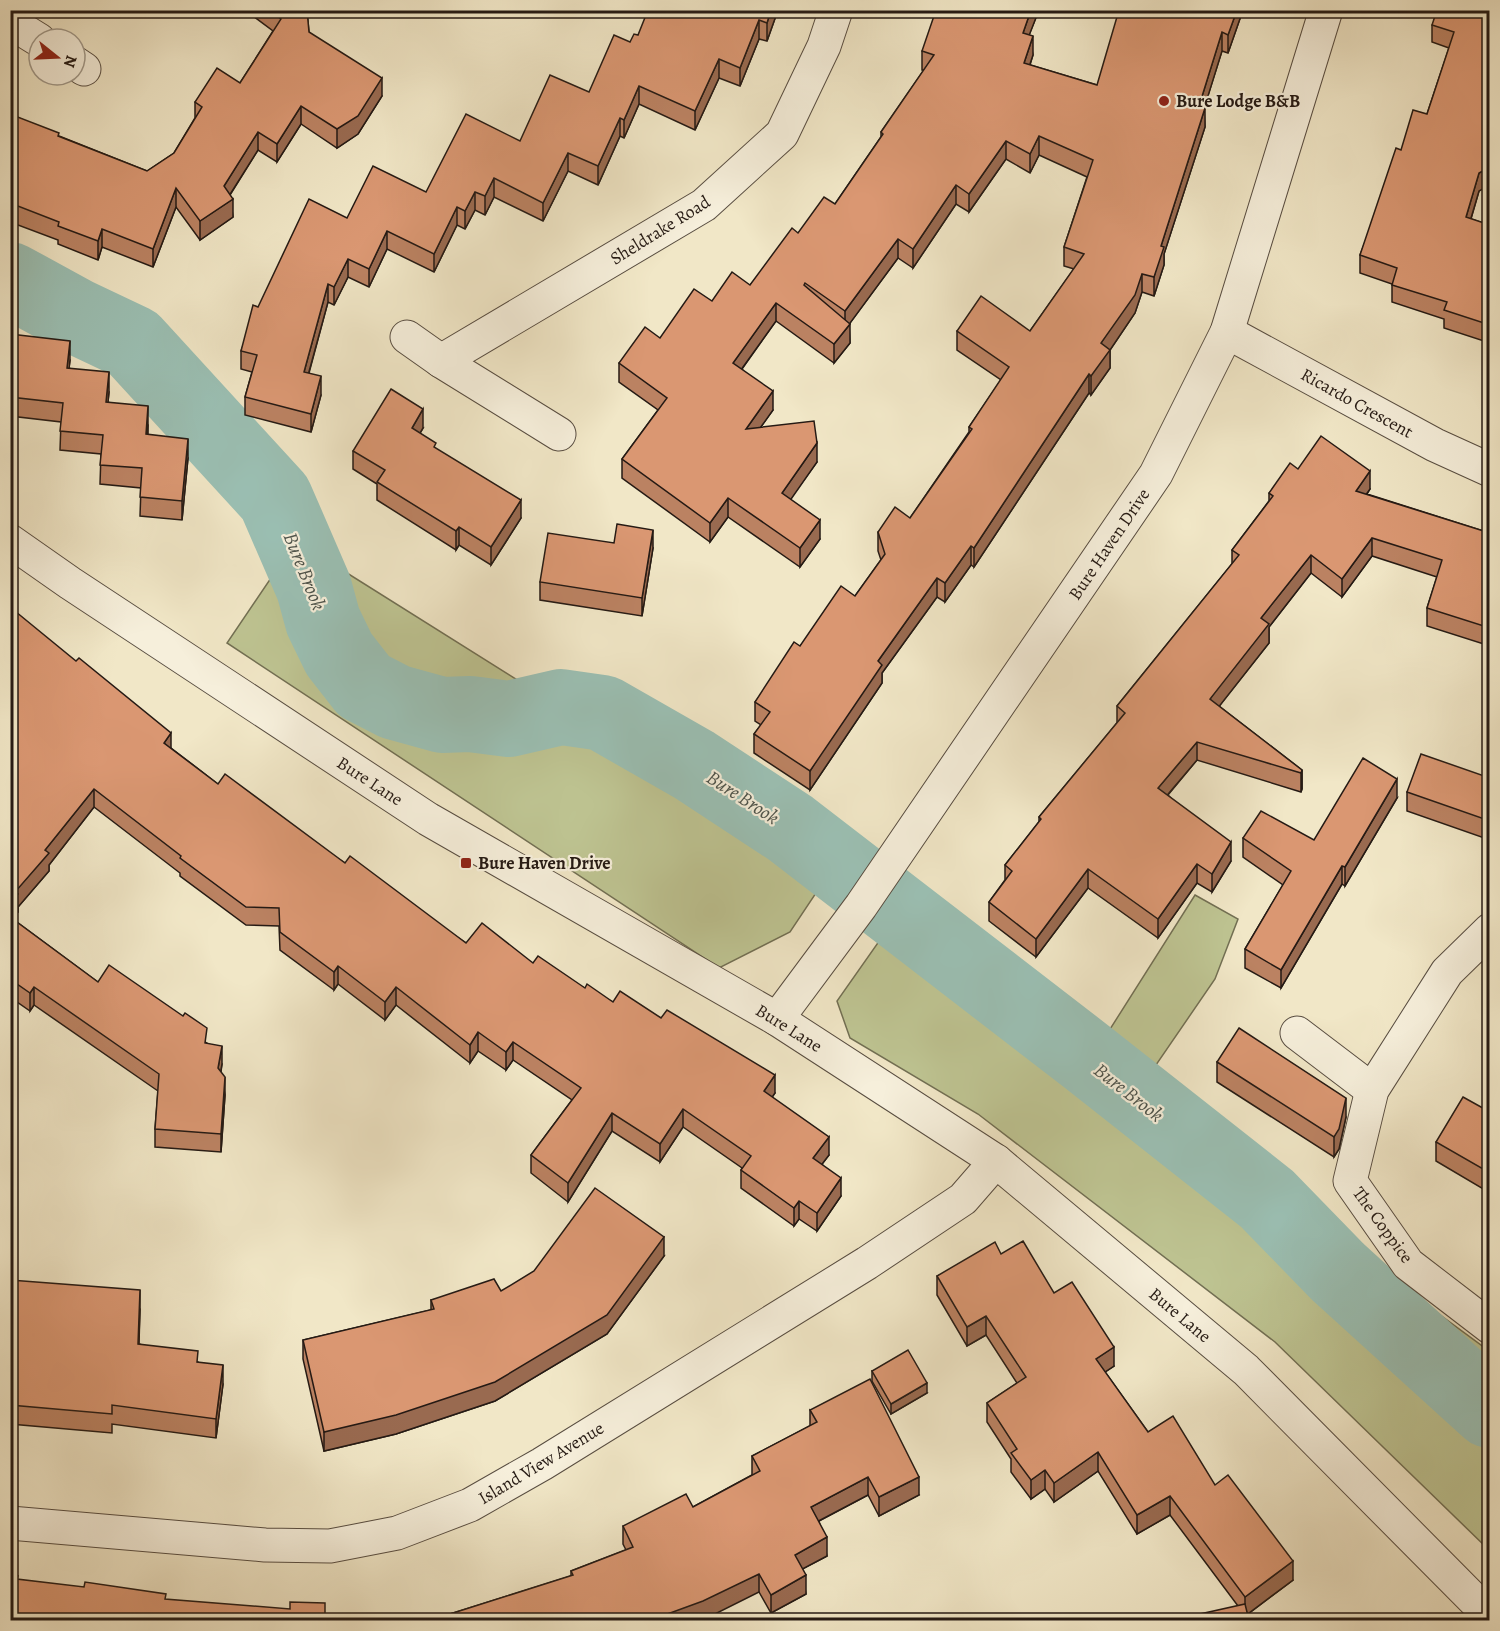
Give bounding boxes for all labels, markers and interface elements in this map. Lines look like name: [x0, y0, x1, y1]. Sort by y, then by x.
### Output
north arrow: [27, 27, 87, 87]
text: N: [58, 52, 83, 71]
place label: Bure Lodge B&B: [1176, 89, 1300, 113]
marker: Bure Lodge B&B: [1157, 94, 1171, 108]
street label: Sheldrake Road: [605, 189, 715, 270]
street label: Ricardo Crescent: [1297, 362, 1417, 444]
street label: Bure Haven Drive: [1063, 484, 1155, 604]
water label: Bure Brook: [277, 528, 332, 614]
street label: Bure Lane: [332, 751, 408, 811]
water label: Bure Brook: [701, 764, 784, 831]
place label: Bure Haven Drive: [478, 851, 611, 875]
marker: Bure Haven Drive: [459, 856, 473, 870]
street label: Bure Lane: [751, 998, 827, 1058]
water label: Bure Brook: [1088, 1057, 1169, 1128]
street label: The Coppice: [1347, 1182, 1419, 1268]
street label: Bure Lane: [1144, 1282, 1216, 1348]
street label: Island View Avenue: [474, 1416, 608, 1510]

